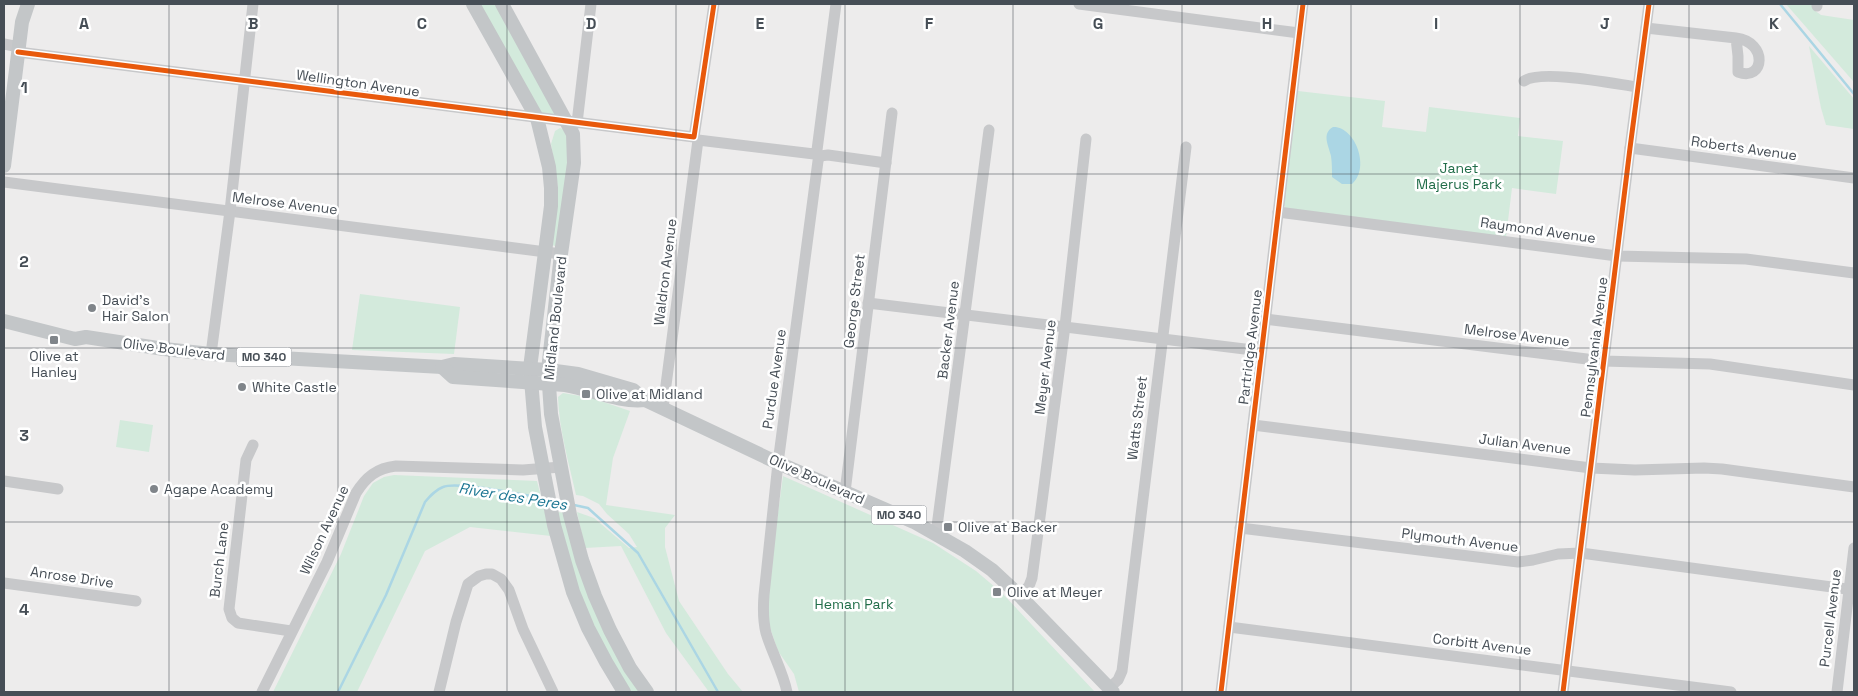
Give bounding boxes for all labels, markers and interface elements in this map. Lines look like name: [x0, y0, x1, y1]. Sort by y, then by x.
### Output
text: A: [79, 13, 89, 34]
text: B: [248, 13, 258, 34]
text: C: [417, 13, 427, 34]
text: D: [586, 13, 596, 34]
text: E: [756, 13, 765, 34]
text: F: [925, 13, 934, 34]
text: G: [1093, 13, 1103, 34]
text: H: [1262, 13, 1272, 34]
text: I: [1434, 13, 1438, 34]
text: J: [1600, 13, 1610, 34]
text: K: [1769, 13, 1779, 34]
street label: Wellington Avenue: [295, 65, 421, 101]
text: 1: [20, 77, 28, 98]
street label: Roberts Avenue: [1690, 132, 1798, 164]
park label: Janet Majerus Park: [1416, 159, 1502, 193]
street label: Melrose Avenue: [231, 188, 339, 218]
street label: Raymond Avenue: [1479, 213, 1597, 247]
street label: Waldron Avenue: [650, 217, 680, 327]
text: 2: [19, 251, 29, 272]
street label: George Street: [839, 253, 869, 349]
street label: Midland Boulevard: [540, 255, 570, 381]
street label: Pennsylvania Avenue: [1576, 276, 1612, 418]
street label: Backer Avenue: [933, 280, 963, 380]
street label: Partridge Avenue: [1234, 288, 1266, 406]
place label: David's Hair Salon: [102, 291, 169, 325]
marker: David's Hair Salon: [86, 302, 98, 314]
street label: Meyer Avenue: [1030, 319, 1060, 415]
street label: Melrose Avenue: [1463, 320, 1571, 350]
street label: Purdue Avenue: [758, 328, 790, 430]
marker: Olive at Hanley: [48, 334, 60, 346]
street label: Olive Boulevard: [122, 334, 226, 364]
place label: Olive at Hanley: [29, 347, 79, 381]
road number: MO 340: [236, 348, 292, 367]
street label: Watts Street: [1123, 375, 1151, 461]
place label: White Castle: [252, 378, 337, 396]
marker: White Castle: [236, 381, 248, 393]
place label: Olive at Midland: [596, 385, 703, 403]
marker: Olive at Midland: [580, 388, 592, 400]
text: 3: [19, 425, 29, 446]
street label: Julian Avenue: [1478, 429, 1572, 459]
street label: Olive Boulevard: [766, 450, 868, 508]
water label: River des Peres: [457, 478, 570, 514]
place label: Agape Academy: [164, 480, 273, 498]
street label: Wilson Avenue: [295, 482, 353, 578]
marker: Agape Academy: [148, 483, 160, 495]
road number: MO 340: [872, 506, 926, 524]
place label: Olive at Backer: [958, 518, 1057, 536]
street label: Burch Lane: [205, 521, 233, 599]
marker: Olive at Backer: [942, 521, 954, 533]
street label: Plymouth Avenue: [1401, 524, 1519, 556]
street label: Anrose Drive: [29, 562, 115, 592]
street label: Purcell Avenue: [1815, 568, 1845, 668]
place label: Olive at Meyer: [1007, 583, 1103, 601]
marker: Olive at Meyer: [991, 586, 1003, 598]
park label: Heman Park: [815, 595, 894, 613]
text: 4: [19, 599, 29, 620]
street label: Corbitt Avenue: [1432, 629, 1532, 659]

